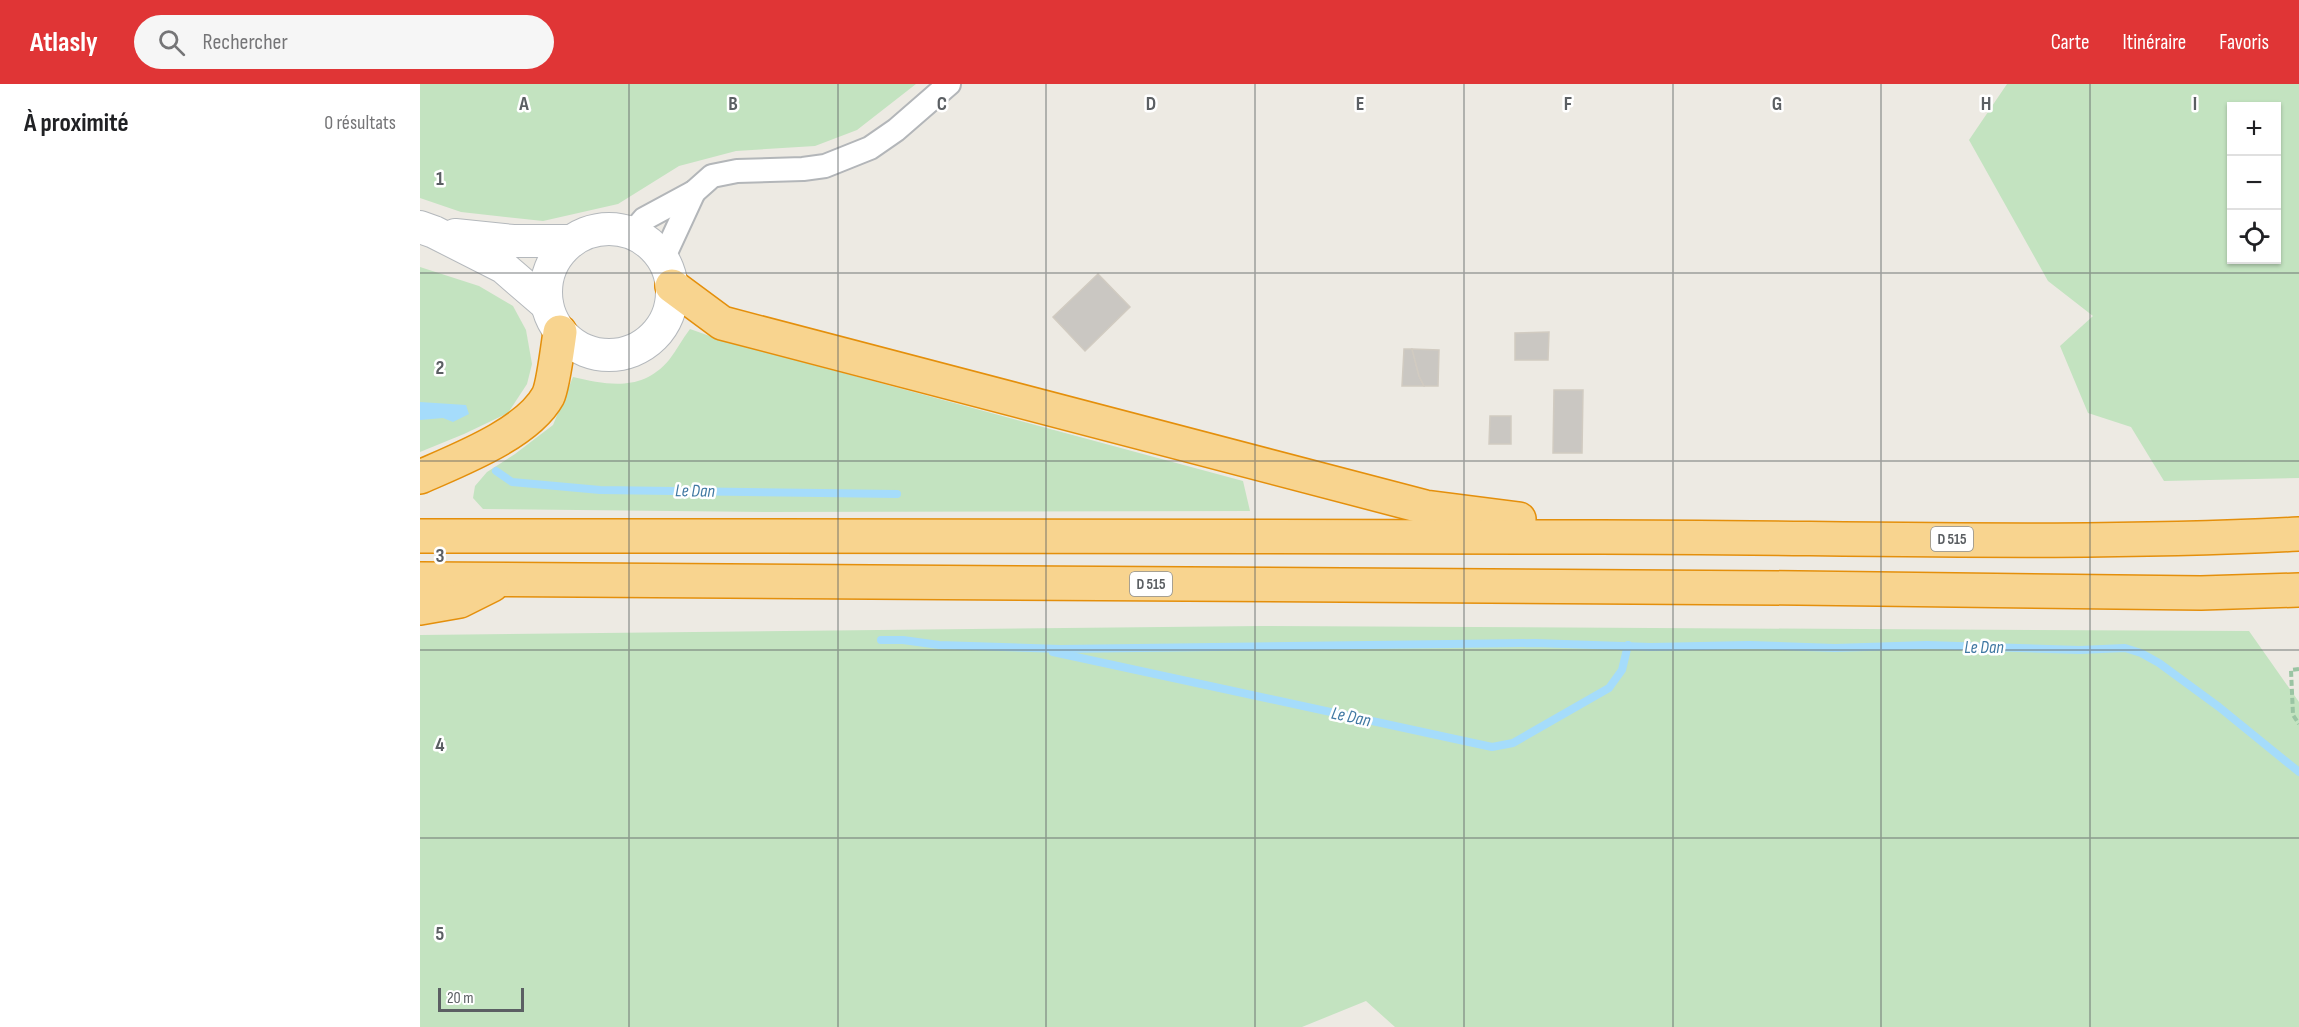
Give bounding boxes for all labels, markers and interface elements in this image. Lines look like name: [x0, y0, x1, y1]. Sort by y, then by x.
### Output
search box: [134, 15, 554, 69]
text: Atlasly: [30, 26, 98, 59]
icon: search: [155, 26, 188, 59]
text: Rechercher: [203, 29, 288, 56]
text: Carte: [2051, 30, 2090, 55]
text: Itinéraire: [2123, 30, 2186, 55]
text: Favoris: [2219, 30, 2269, 55]
text: A: [518, 92, 529, 116]
text: B: [728, 92, 738, 116]
text: C: [937, 92, 947, 116]
text: D: [1146, 92, 1156, 116]
text: E: [1356, 92, 1364, 116]
text: F: [1564, 92, 1572, 116]
text: G: [1772, 92, 1782, 116]
text: H: [1981, 92, 1991, 116]
text: I: [2193, 92, 2197, 116]
map controls: [2227, 102, 2281, 264]
button: +: [2227, 102, 2281, 156]
text: À proximité: [24, 108, 129, 139]
text: 0 résultats: [324, 111, 396, 135]
button: −: [2227, 156, 2281, 210]
text: 1: [436, 167, 444, 191]
button: locate: [2227, 210, 2281, 264]
text: 2: [436, 356, 444, 380]
water label: Le Dan: [675, 480, 715, 502]
road number: D 515: [1931, 527, 1973, 551]
text: 3: [436, 544, 445, 568]
road number: D 515: [1130, 572, 1172, 596]
water label: Le Dan: [1964, 637, 2004, 658]
water label: Le Dan: [1329, 703, 1373, 731]
text: 4: [435, 733, 445, 757]
text: 5: [436, 922, 445, 946]
scale bar: [438, 985, 524, 1012]
text: 20 m: [447, 989, 474, 1008]

